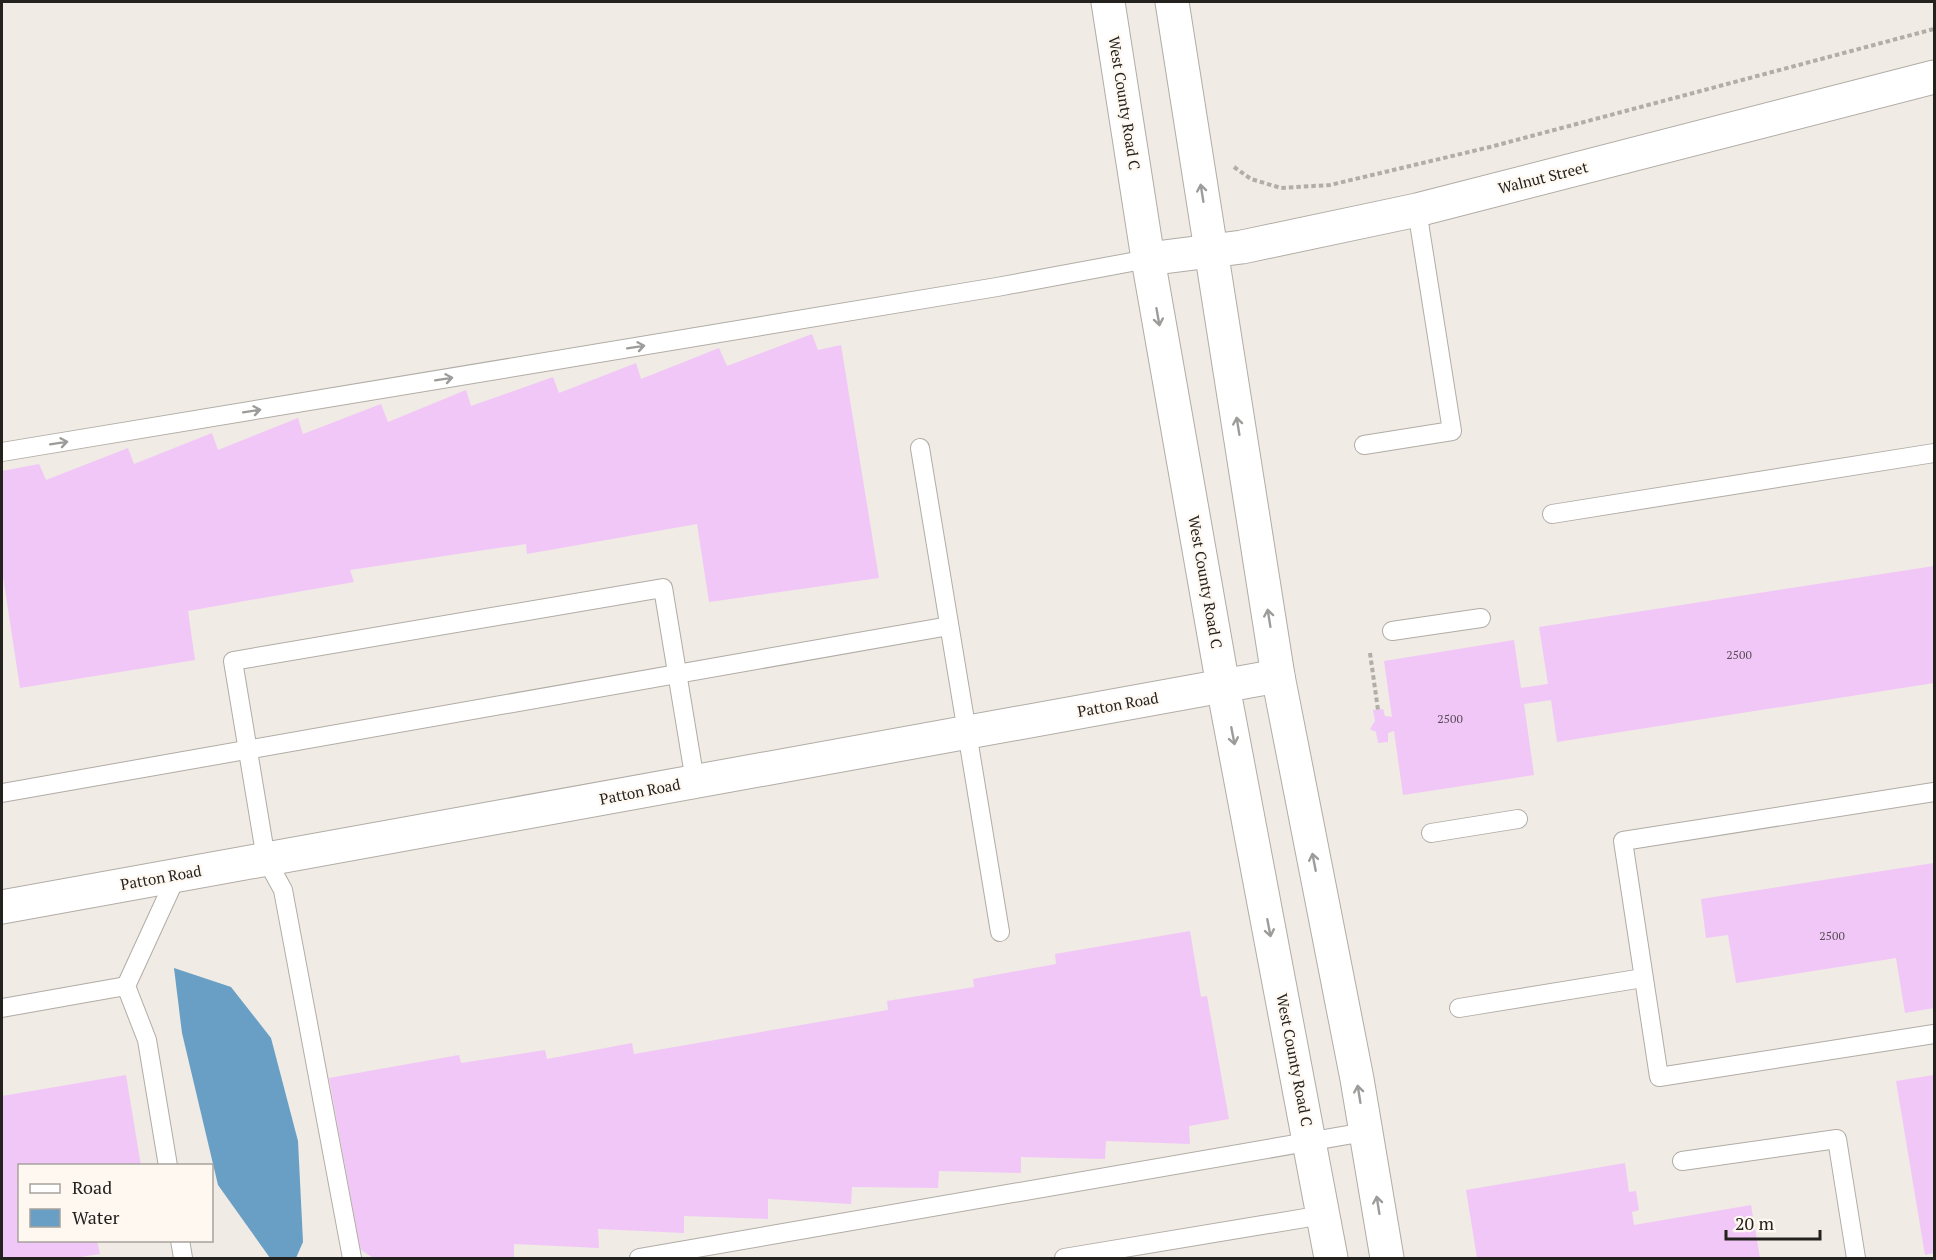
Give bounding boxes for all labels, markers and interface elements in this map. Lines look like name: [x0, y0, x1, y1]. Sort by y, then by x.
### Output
street label: West County Road C: [1105, 35, 1145, 171]
street label: Walnut Street: [1496, 156, 1590, 198]
one-way arrow: [1196, 184, 1207, 203]
one-way arrow: [1153, 306, 1164, 326]
one-way arrow: [626, 341, 646, 352]
one-way arrow: [434, 373, 453, 384]
one-way arrow: [241, 405, 261, 416]
one-way arrow: [1233, 416, 1244, 436]
one-way arrow: [49, 437, 69, 448]
street label: West County Road C: [1184, 514, 1228, 650]
one-way arrow: [1263, 609, 1274, 629]
house number: 2500: [1726, 647, 1752, 662]
street label: Patton Road: [1076, 687, 1160, 721]
house number: 2500: [1437, 711, 1463, 726]
one-way arrow: [1228, 726, 1239, 745]
street label: Patton Road: [598, 773, 682, 809]
one-way arrow: [1308, 852, 1319, 872]
street label: Patton Road: [119, 860, 203, 894]
one-way arrow: [1264, 917, 1275, 937]
house number: 2500: [1819, 928, 1845, 943]
street label: West County Road C: [1272, 992, 1318, 1128]
one-way arrow: [1354, 1085, 1365, 1105]
legend: [18, 1164, 213, 1242]
text: Road: [72, 1175, 112, 1199]
one-way arrow: [1372, 1196, 1383, 1216]
scale bar: [1726, 1203, 1820, 1241]
text: Water: [72, 1205, 119, 1229]
text: 20 m: [1735, 1211, 1775, 1235]

